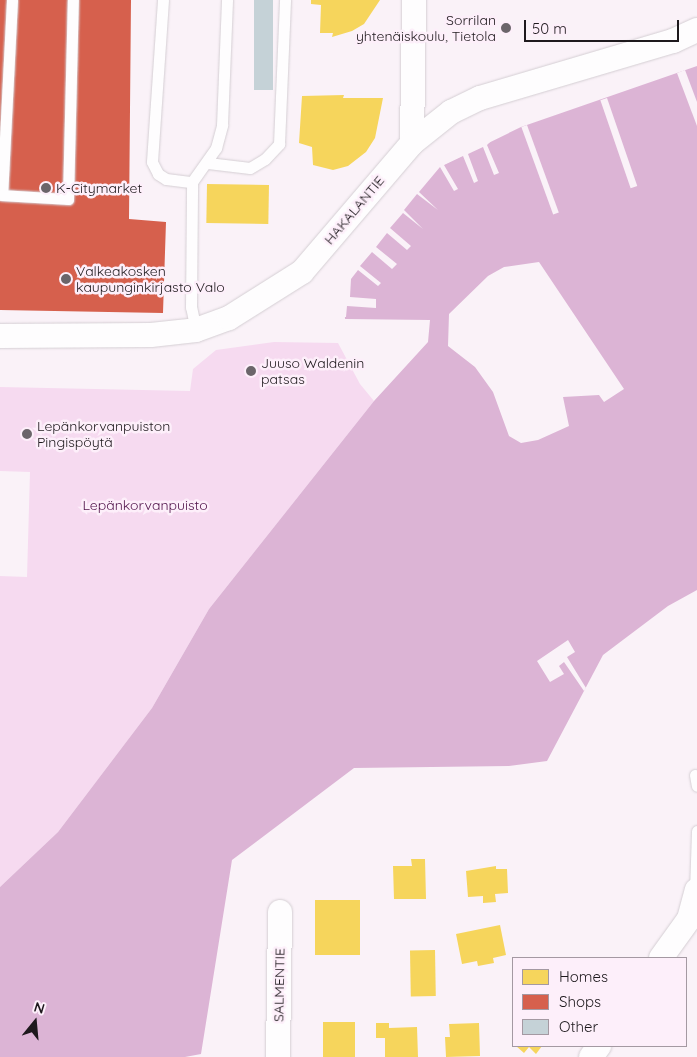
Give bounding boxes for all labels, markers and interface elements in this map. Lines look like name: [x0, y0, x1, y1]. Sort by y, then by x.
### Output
scale bar: [527, 10, 682, 42]
place label: Sorrilan yhtenäiskoulu, Tietola: [356, 12, 496, 44]
text: 50 m: [532, 19, 567, 38]
marker: Sorrilan yhtenäiskoulu, Tietola: [500, 22, 512, 34]
street label: HAKALANTIE: [320, 172, 388, 248]
place label: K-Citymarket: [56, 180, 142, 196]
marker: K-Citymarket: [40, 182, 52, 194]
place label: Valkeakosken kaupunginkirjasto Valo: [76, 263, 225, 296]
marker: Valkeakosken kaupunginkirjasto Valo: [60, 273, 72, 285]
place label: Juuso Waldenin patsas: [261, 355, 364, 388]
marker: Juuso Waldenin patsas: [245, 365, 257, 377]
place label: Lepänkorvanpuiston Pingispöytä: [37, 418, 170, 451]
marker: Lepänkorvanpuiston Pingispöytä: [21, 428, 33, 440]
park label: Lepänkorvanpuisto: [82, 497, 208, 513]
street label: SALMENTIE: [270, 948, 288, 1022]
legend: [512, 957, 687, 1047]
text: Homes: [559, 967, 608, 986]
text: Shops: [559, 992, 601, 1011]
north arrow: [10, 997, 60, 1047]
text: N: [32, 998, 47, 1018]
text: Other: [559, 1017, 598, 1036]

